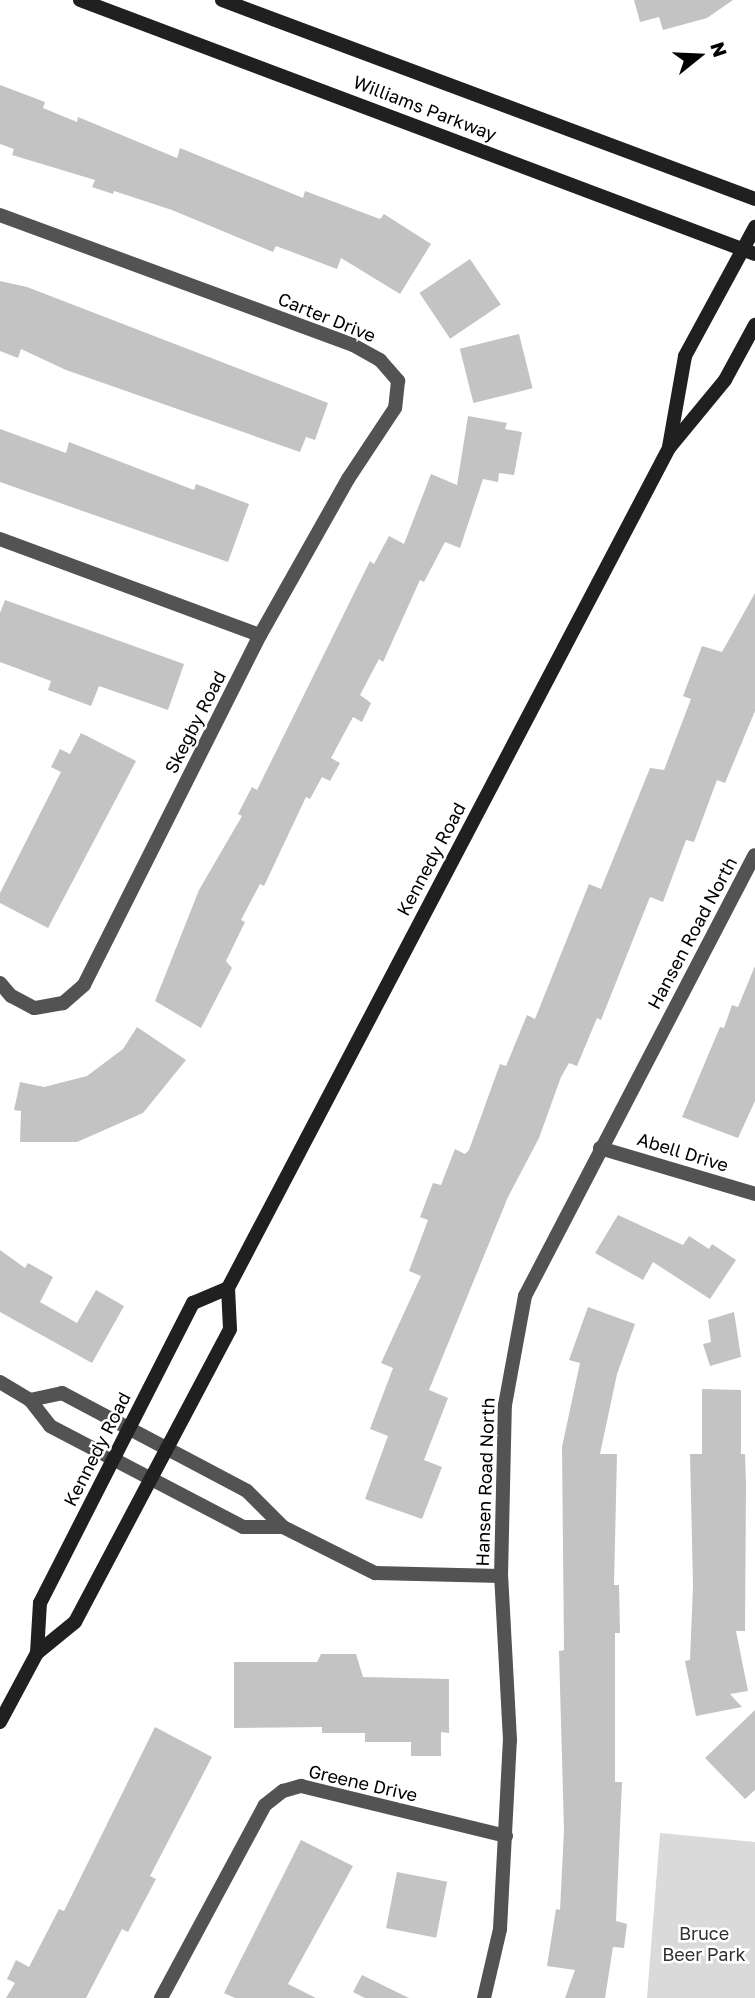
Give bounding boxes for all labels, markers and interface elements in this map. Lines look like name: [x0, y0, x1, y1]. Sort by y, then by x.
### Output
north arrow: [664, 21, 734, 91]
text: N: [706, 39, 733, 60]
street label: Williams Parkway: [350, 71, 500, 145]
street label: Carter Drive: [275, 288, 379, 346]
street label: Skegby Road: [160, 667, 230, 777]
street label: Kennedy Road: [392, 799, 470, 919]
street label: Hansen Road North: [643, 853, 741, 1013]
street label: Abell Drive: [635, 1128, 731, 1176]
street label: Kennedy Road: [59, 1388, 135, 1510]
street label: Hansen Road North: [471, 1397, 499, 1567]
street label: Greene Drive: [306, 1760, 420, 1806]
park label: Bruce Beer Park: [662, 1923, 746, 1966]

